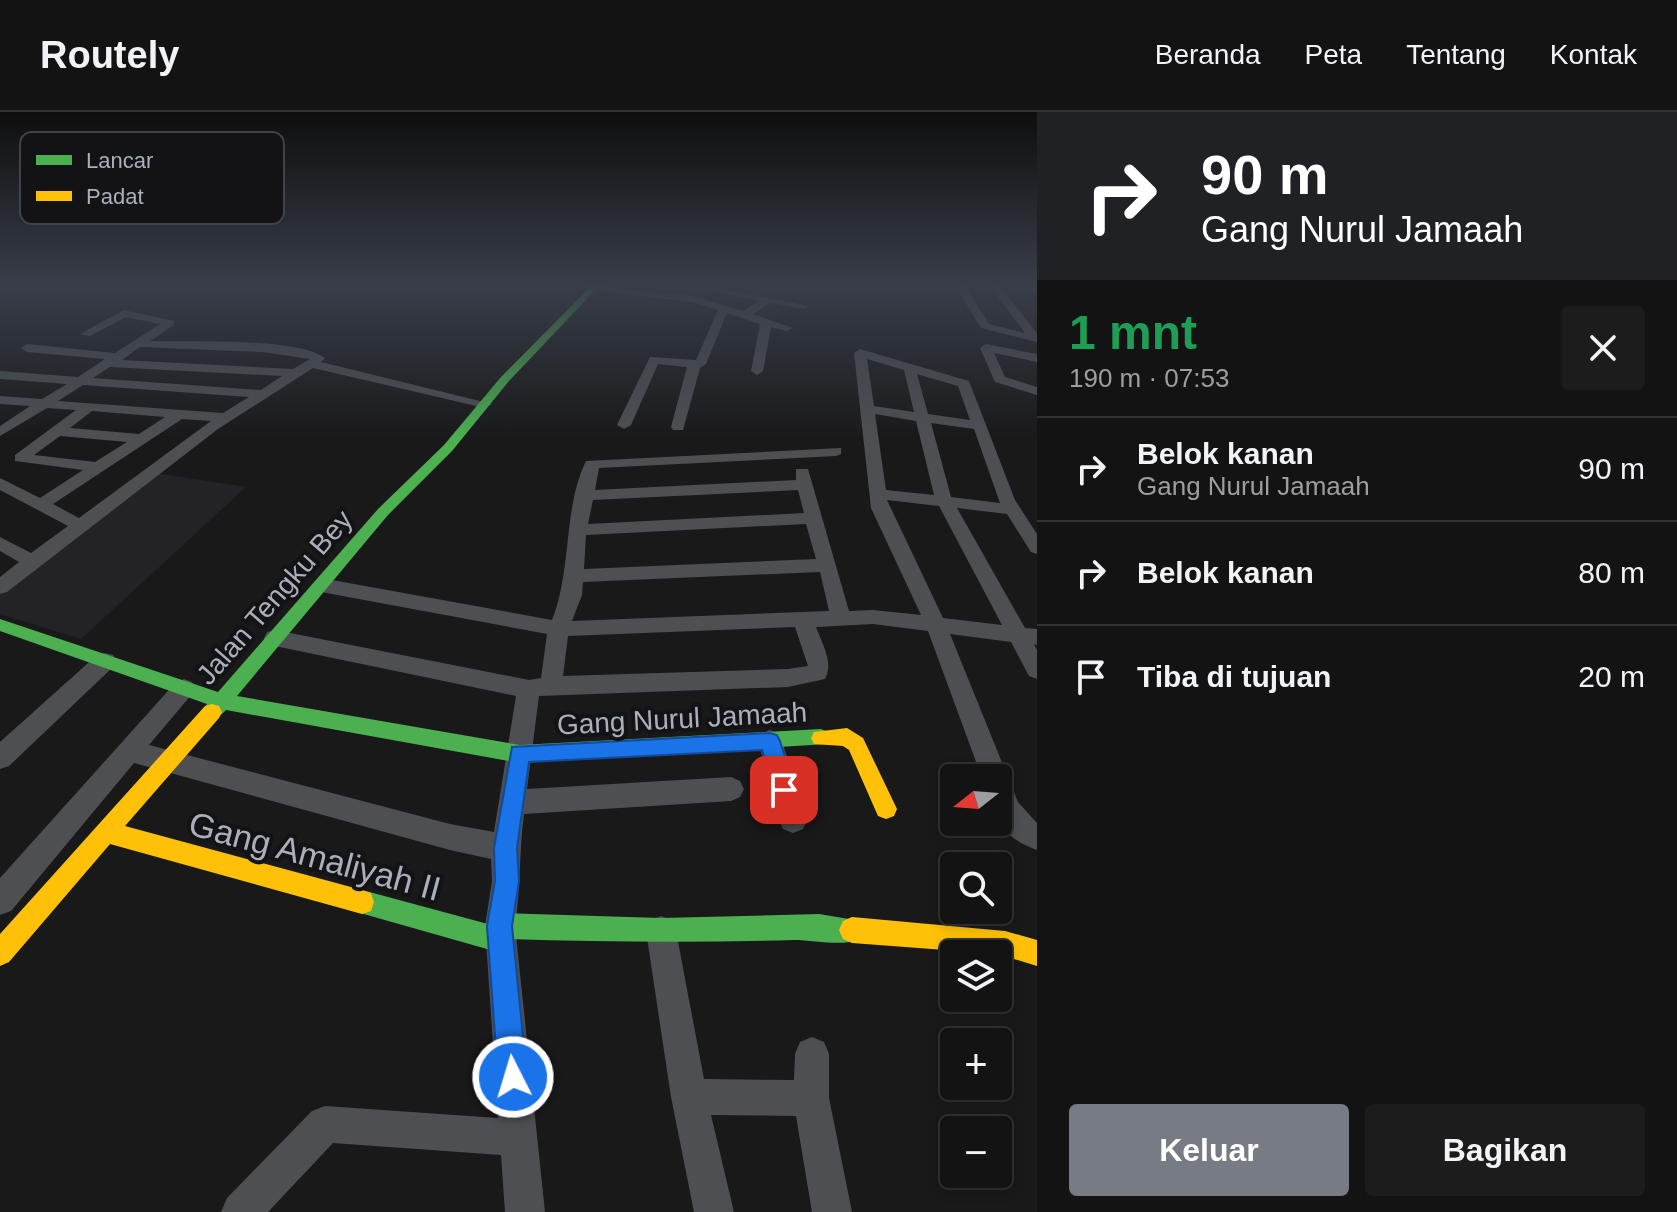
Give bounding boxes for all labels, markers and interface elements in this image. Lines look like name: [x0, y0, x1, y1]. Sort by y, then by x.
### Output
text: Routely: [40, 34, 179, 76]
text: Beranda: [1155, 39, 1261, 70]
text: Peta: [1305, 39, 1362, 70]
text: Tentang: [1406, 39, 1506, 70]
text: Kontak: [1550, 39, 1637, 70]
legend: [20, 132, 284, 224]
text: 90 m: [1201, 143, 1329, 206]
icon: right: [1069, 144, 1173, 248]
text: Lancar: [86, 148, 153, 173]
text: Padat: [86, 184, 144, 209]
text: Gang Nurul Jamaah: [1201, 209, 1523, 250]
text: 1 mnt: [1069, 306, 1197, 359]
button: close: [1561, 306, 1645, 390]
text: 190 m · 07:53: [1069, 363, 1229, 393]
text: Belok kanan: [1137, 437, 1314, 470]
icon: right: [1069, 447, 1113, 491]
text: 90 m: [1578, 452, 1645, 485]
text: Gang Nurul Jamaah: [1137, 471, 1370, 501]
street label: Jalan Tengku Bey: [190, 504, 358, 691]
icon: right: [1069, 551, 1113, 595]
text: Belok kanan: [1137, 556, 1314, 589]
text: 80 m: [1578, 556, 1645, 589]
icon: arrive: [1069, 655, 1113, 699]
text: Tiba di tujuan: [1137, 660, 1331, 693]
text: 20 m: [1578, 660, 1645, 693]
street label: Gang Nurul Jamaah: [556, 696, 808, 741]
pin: [750, 756, 818, 824]
north arrow: [940, 764, 1012, 836]
map controls: [940, 764, 1012, 1188]
icon: arrive: [762, 768, 806, 812]
street label: Gang Amaliyah II: [185, 804, 445, 908]
button: search: [940, 852, 1012, 924]
button: layers: [940, 940, 1012, 1012]
button: +: [940, 1028, 1012, 1100]
position arrow: [471, 1035, 555, 1119]
button: Keluar: [1069, 1104, 1349, 1196]
button: Bagikan: [1365, 1104, 1645, 1196]
button: −: [940, 1116, 1012, 1188]

